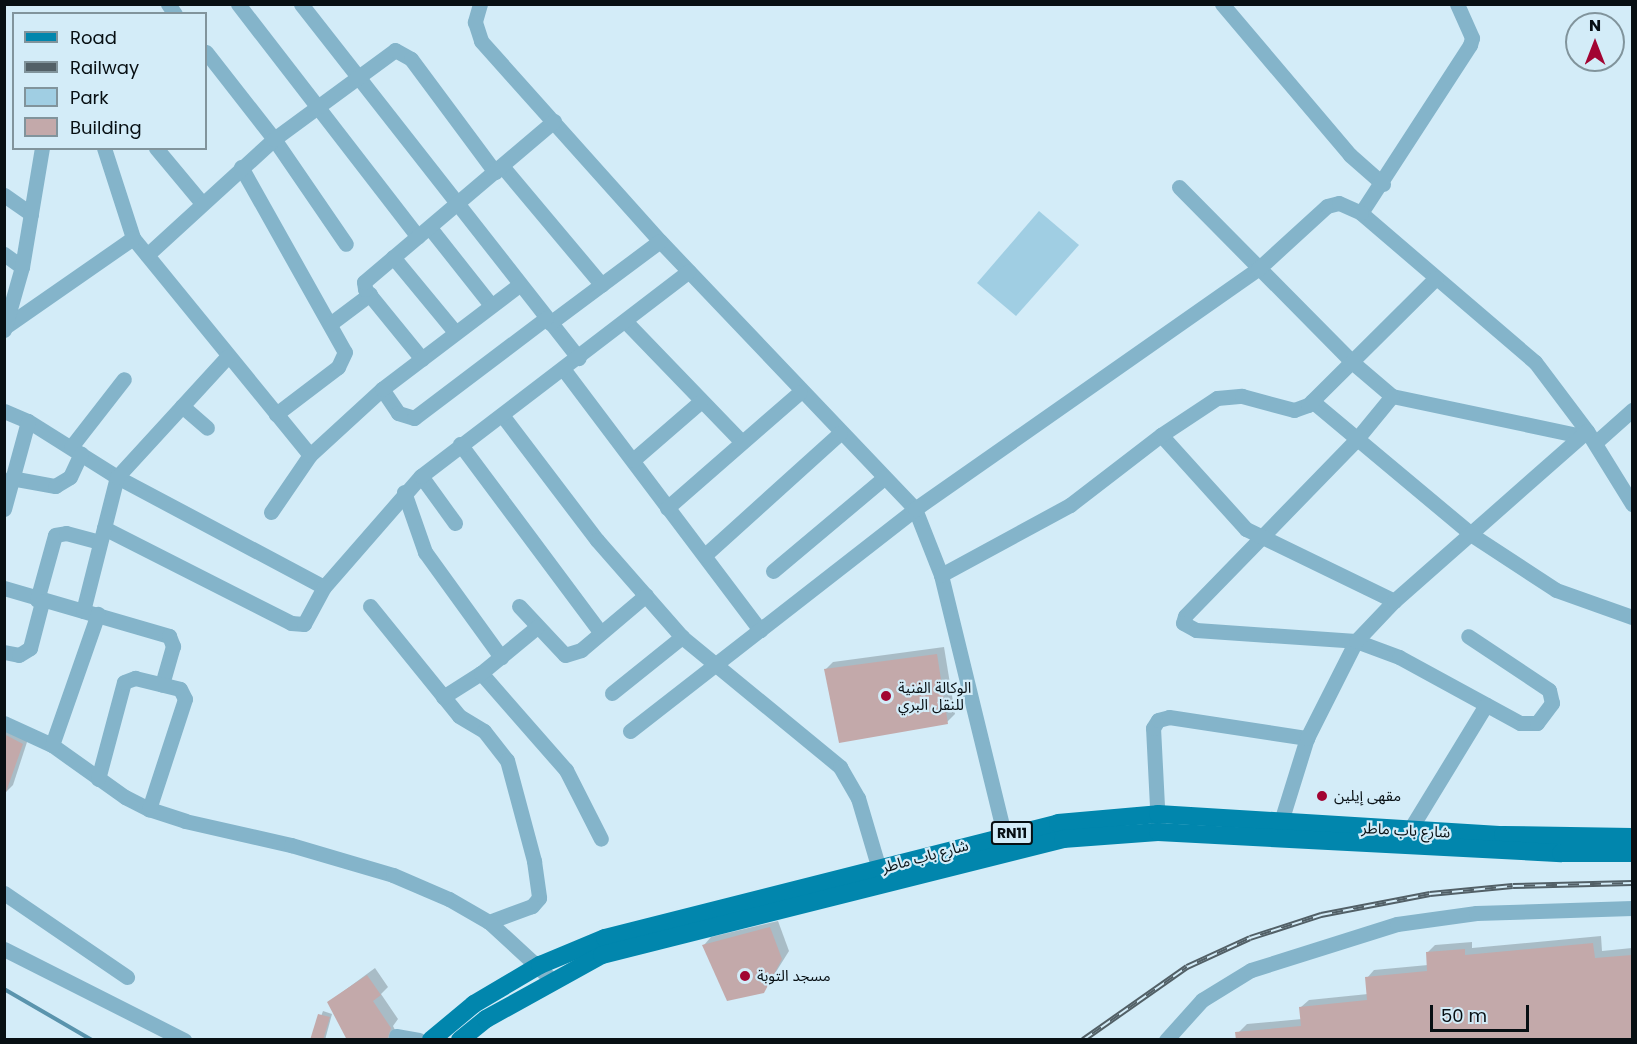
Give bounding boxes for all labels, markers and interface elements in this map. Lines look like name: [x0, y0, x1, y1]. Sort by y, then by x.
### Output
legend: [12, 12, 207, 150]
north arrow: [1565, 12, 1625, 72]
text: N: [1589, 14, 1601, 37]
text: Road: [70, 25, 117, 50]
text: Railway: [70, 55, 139, 80]
text: Park: [70, 85, 109, 110]
text: Building: [70, 115, 142, 140]
place label: الوكالة الفنية للنقل البري: [898, 678, 971, 713]
marker: الوكالة الفنية للنقل البري: [879, 689, 893, 703]
place label: مقهى إيلين: [1334, 787, 1401, 805]
marker: مقهى إيلين: [1315, 789, 1329, 803]
street label: شارع باب ماطر: [1361, 819, 1451, 841]
road number: RN11: [990, 822, 1034, 844]
street label: شارع باب ماطر: [880, 836, 970, 876]
place label: مسجد التوبة: [757, 967, 831, 985]
marker: مسجد التوبة: [738, 969, 752, 983]
scale bar: [1433, 993, 1532, 1031]
text: 50 m: [1441, 1003, 1487, 1028]

